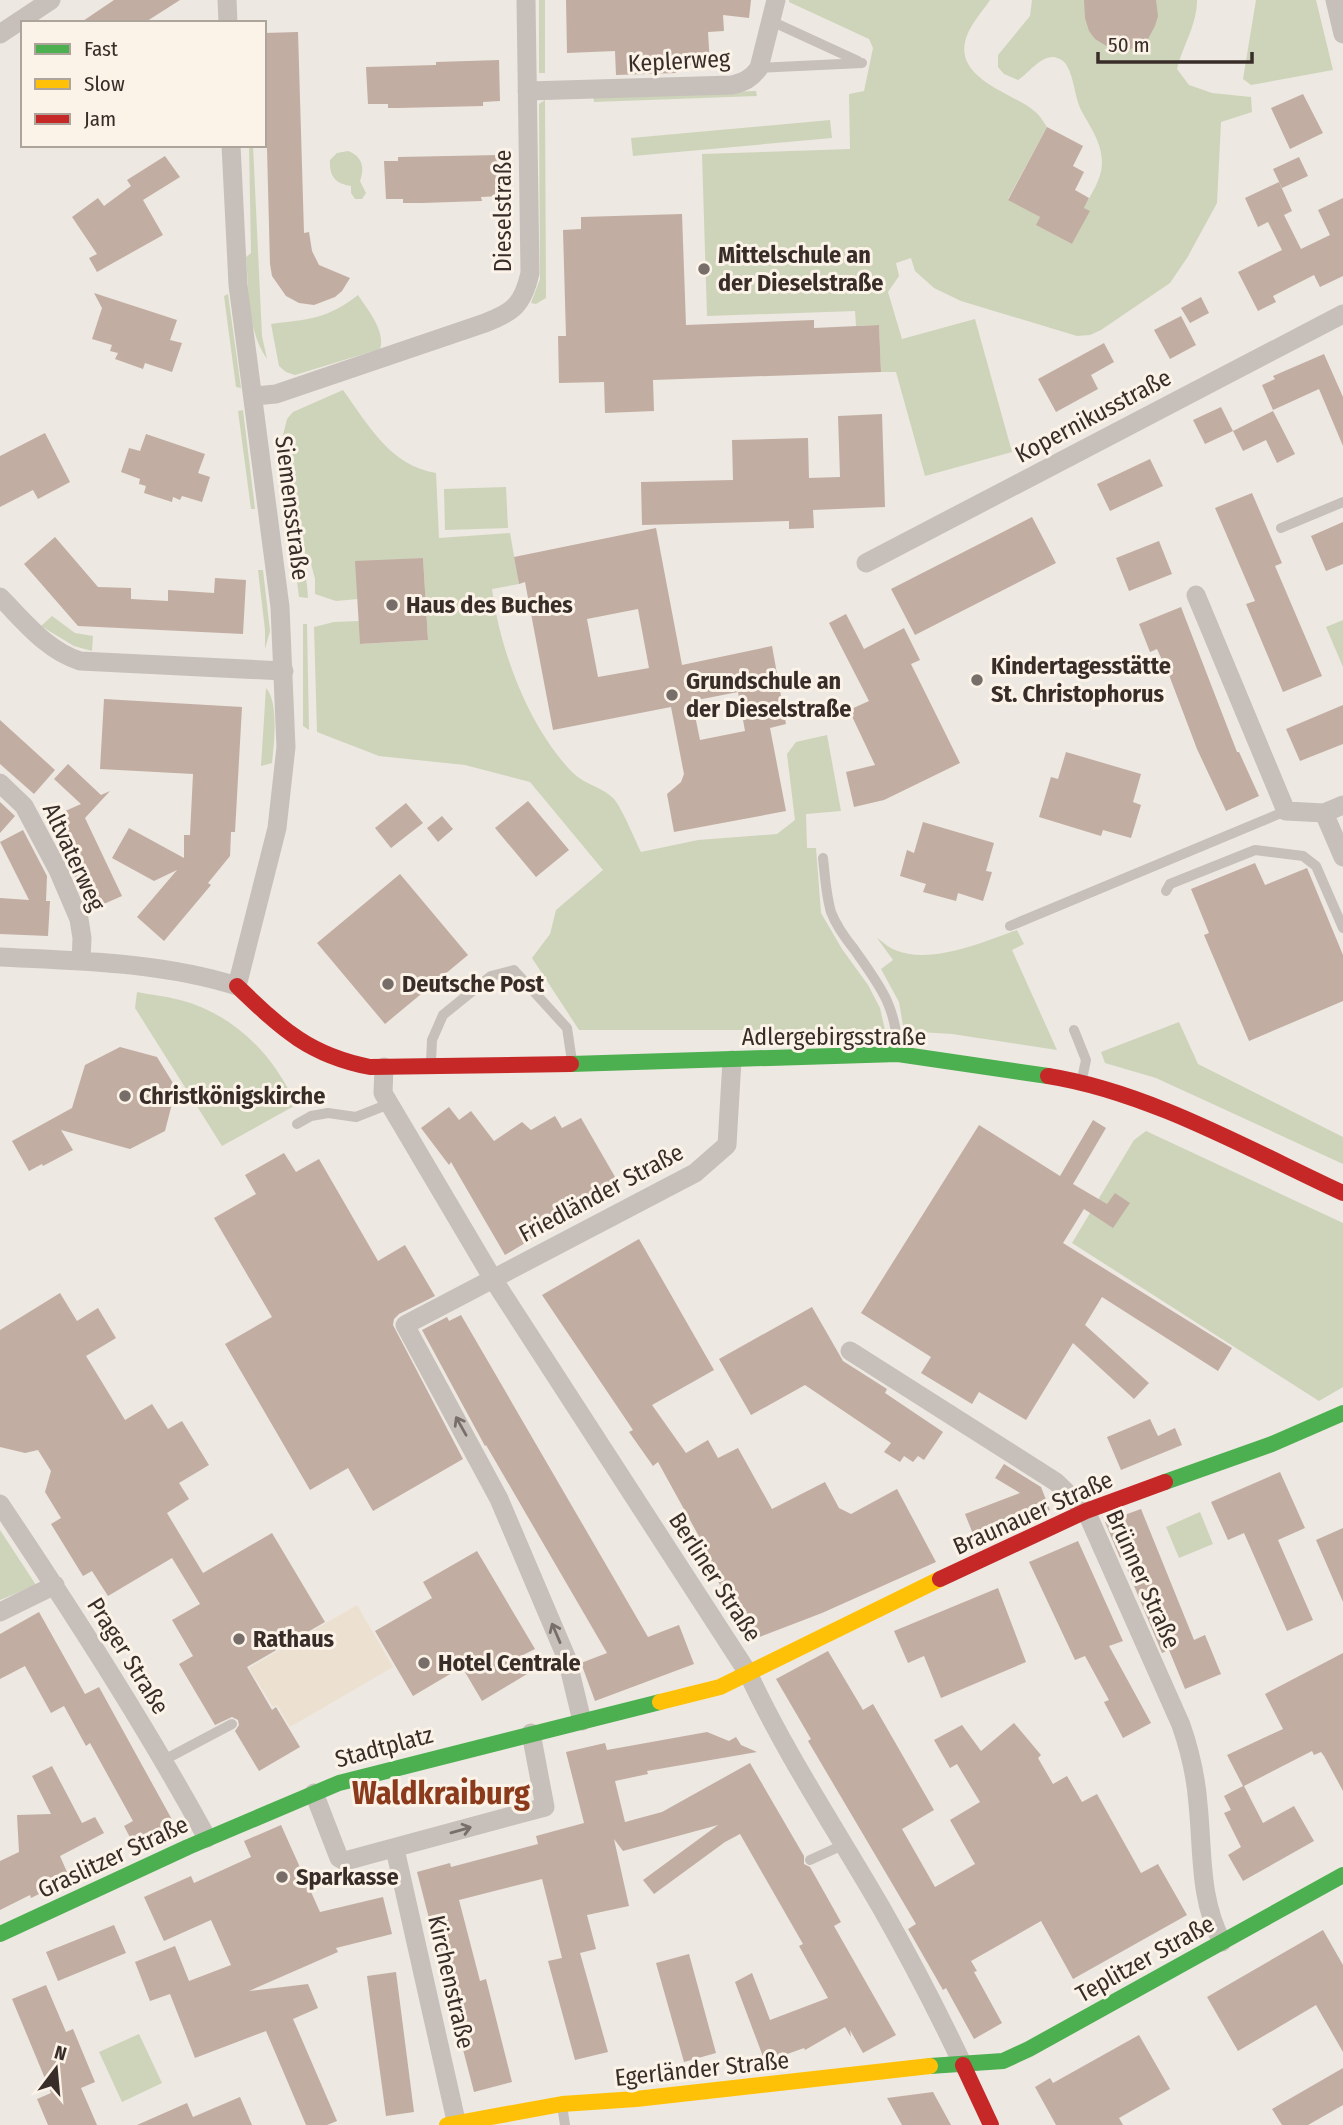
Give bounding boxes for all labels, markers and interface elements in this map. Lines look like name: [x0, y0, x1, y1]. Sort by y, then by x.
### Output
legend: [21, 21, 266, 147]
scale bar: [1098, 21, 1252, 65]
text: 50 m: [1108, 32, 1150, 58]
text: Fast: [84, 36, 118, 62]
street label: Keplerweg: [627, 44, 732, 78]
text: Slow: [84, 71, 125, 97]
text: Jam: [84, 106, 116, 132]
street label: Dieselstraße: [489, 150, 517, 272]
place label: Mittelschule an der Dieselstraße: [718, 241, 883, 297]
marker: Mittelschule an der Dieselstraße: [696, 261, 712, 277]
street label: Kopernikusstraße: [1010, 363, 1176, 469]
street label: Siemensstraße: [269, 434, 315, 582]
place label: Haus des Buches: [406, 591, 573, 619]
marker: Haus des Buches: [384, 597, 400, 613]
place label: Kindertagesstätte St. Christophorus: [991, 652, 1171, 708]
place label: Grundschule an der Dieselstraße: [686, 667, 851, 723]
marker: Kindertagesstätte St. Christophorus: [969, 672, 985, 688]
marker: Grundschule an der Dieselstraße: [664, 687, 680, 703]
street label: Altvaterweg: [37, 799, 111, 916]
place label: Deutsche Post: [402, 970, 545, 998]
marker: Deutsche Post: [380, 976, 396, 992]
street label: Adlergebirgsstraße: [742, 1023, 926, 1051]
place label: Christkönigskirche: [139, 1082, 325, 1110]
marker: Christkönigskirche: [117, 1088, 133, 1104]
street label: Friedländer Straße: [514, 1138, 688, 1248]
one-way arrow: [454, 1417, 468, 1437]
street label: Braunauer Straße: [949, 1465, 1117, 1561]
street label: Brünner Straße: [1100, 1505, 1186, 1653]
street label: Berliner Straße: [663, 1507, 767, 1647]
street label: Prager Straße: [81, 1593, 175, 1719]
one-way arrow: [549, 1622, 562, 1644]
place label: Rathaus: [253, 1625, 335, 1653]
marker: Rathaus: [231, 1631, 247, 1647]
place label: Hotel Centrale: [438, 1649, 581, 1677]
marker: Hotel Centrale: [416, 1655, 432, 1671]
street label: Stadtplatz: [332, 1721, 436, 1773]
district label: Waldkraiburg: [352, 1774, 530, 1812]
street label: Graslitzer Straße: [33, 1810, 193, 1904]
one-way arrow: [449, 1823, 472, 1836]
place label: Sparkasse: [296, 1863, 399, 1891]
marker: Sparkasse: [274, 1869, 290, 1885]
street label: Teplitzer Straße: [1071, 1910, 1219, 2008]
street label: Kirchenstraße: [422, 1913, 480, 2051]
north arrow: [21, 2034, 91, 2104]
text: N: [52, 2041, 69, 2066]
street label: Egerländer Straße: [613, 2046, 791, 2092]

